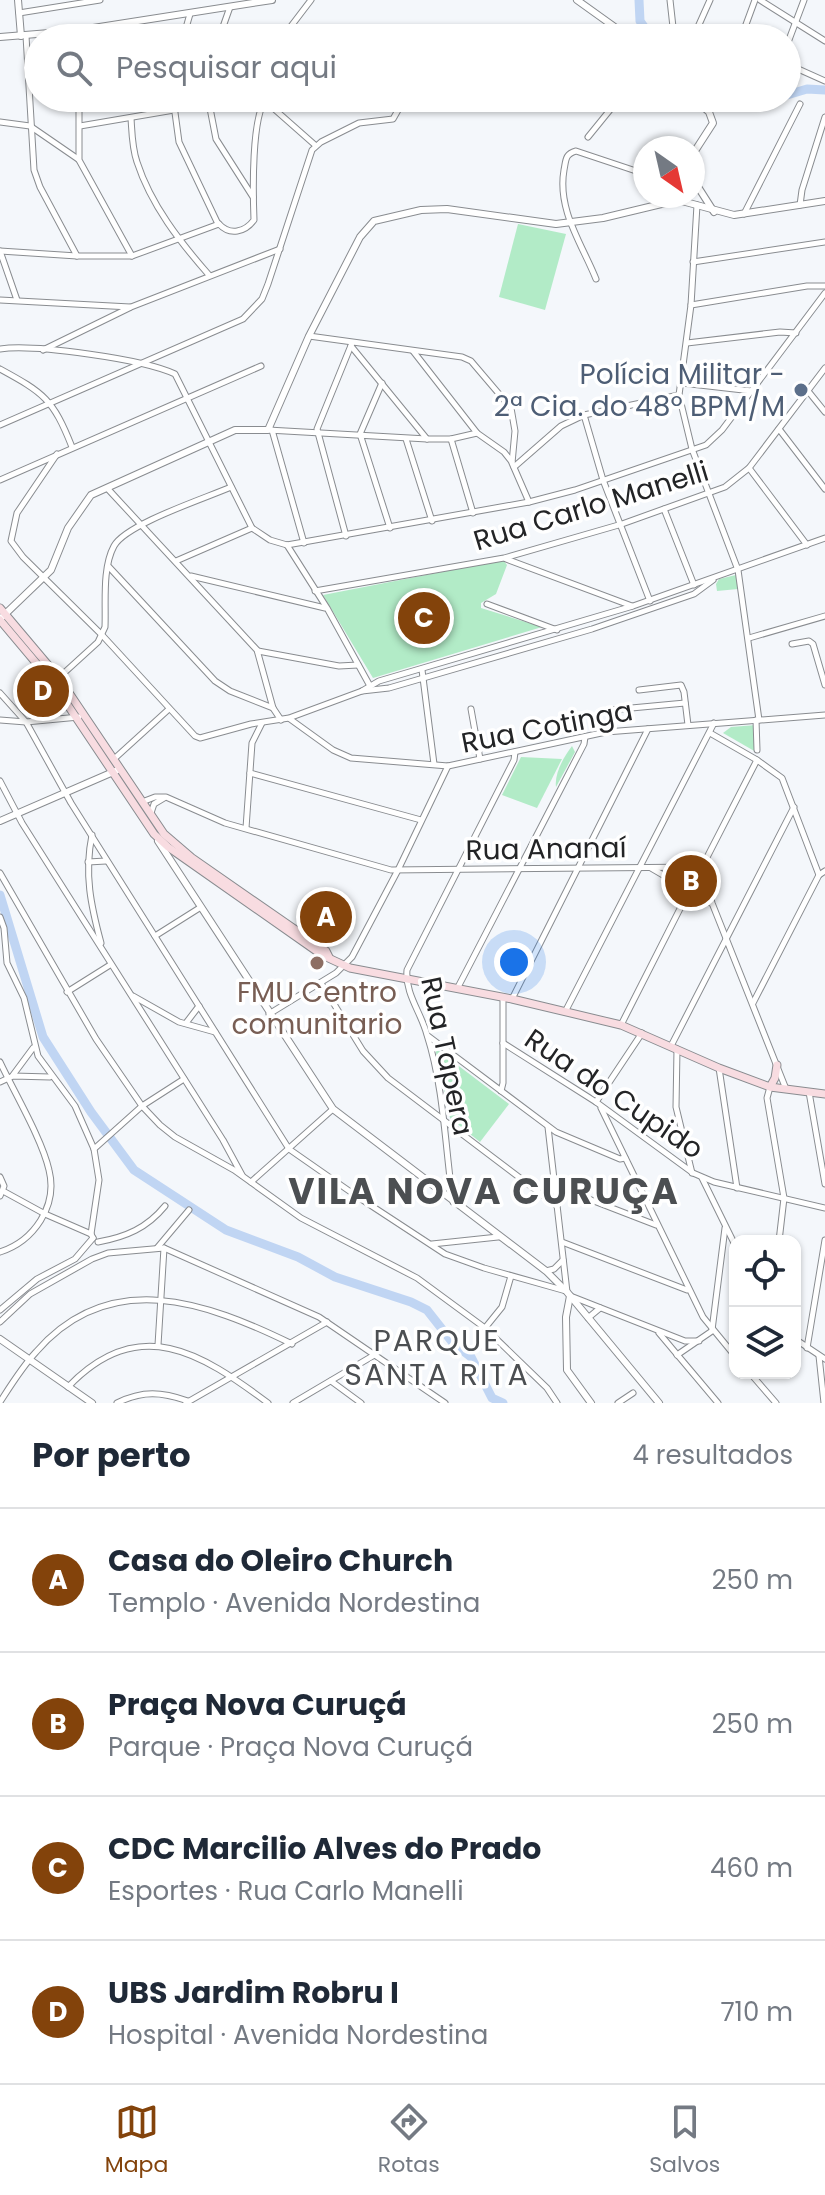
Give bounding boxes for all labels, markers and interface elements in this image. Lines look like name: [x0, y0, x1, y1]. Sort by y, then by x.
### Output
search box: [24, 24, 801, 112]
icon: search: [52, 46, 96, 90]
text: Pesquisar aqui: [116, 46, 337, 89]
north arrow: [633, 136, 705, 208]
place label: Polícia Militar - 2ª Cia. do 48º BPM/M: [494, 355, 785, 426]
marker: Polícia Militar - 2ª Cia. do 48º BPM/M: [792, 381, 810, 399]
street label: Rua Carlo Manelli: [469, 452, 713, 560]
pin: C: [398, 588, 450, 648]
pin: D: [17, 661, 69, 721]
street label: Rua Cotinga: [458, 691, 636, 763]
street label: Rua Ananaí: [465, 828, 627, 870]
pin: B: [665, 851, 717, 911]
pin: A: [300, 887, 352, 947]
your location: [494, 942, 534, 982]
marker: FMU Centro comunitario: [308, 954, 326, 972]
place label: FMU Centro comunitario: [232, 973, 402, 1044]
street label: Rua Tapera: [411, 973, 483, 1139]
street label: Rua do Cupido: [517, 1020, 711, 1168]
district label: VILA NOVA CURUÇA: [288, 1166, 680, 1217]
map controls: [729, 1235, 801, 1379]
button: locate: [729, 1235, 801, 1307]
button: layers: [729, 1307, 801, 1379]
district label: PARQUE SANTA RITA: [344, 1319, 530, 1396]
text: Por perto: [32, 1431, 191, 1479]
text: 4 resultados: [632, 1437, 793, 1473]
text: Casa do Oleiro Church: [108, 1539, 453, 1582]
text: A: [48, 1562, 68, 1598]
text: 250 m: [712, 1562, 793, 1598]
text: Templo · Avenida Nordestina: [108, 1585, 480, 1621]
text: Praça Nova Curuçá: [108, 1683, 407, 1726]
text: B: [49, 1706, 67, 1742]
text: 250 m: [712, 1706, 793, 1742]
text: Parque · Praça Nova Curuçá: [108, 1729, 473, 1765]
text: CDC Marcilio Alves do Prado: [108, 1827, 541, 1870]
text: C: [48, 1850, 68, 1886]
text: 460 m: [710, 1850, 793, 1886]
text: Esportes · Rua Carlo Manelli: [108, 1873, 464, 1909]
text: UBS Jardim Robru I: [108, 1971, 399, 2014]
text: D: [49, 1994, 67, 2030]
text: 710 m: [720, 1994, 793, 2030]
text: Hospital · Avenida Nordestina: [108, 2017, 488, 2053]
tab: Mapa: [105, 2100, 168, 2181]
tab: Rotas: [378, 2100, 440, 2181]
tab: Salvos: [649, 2100, 720, 2181]

